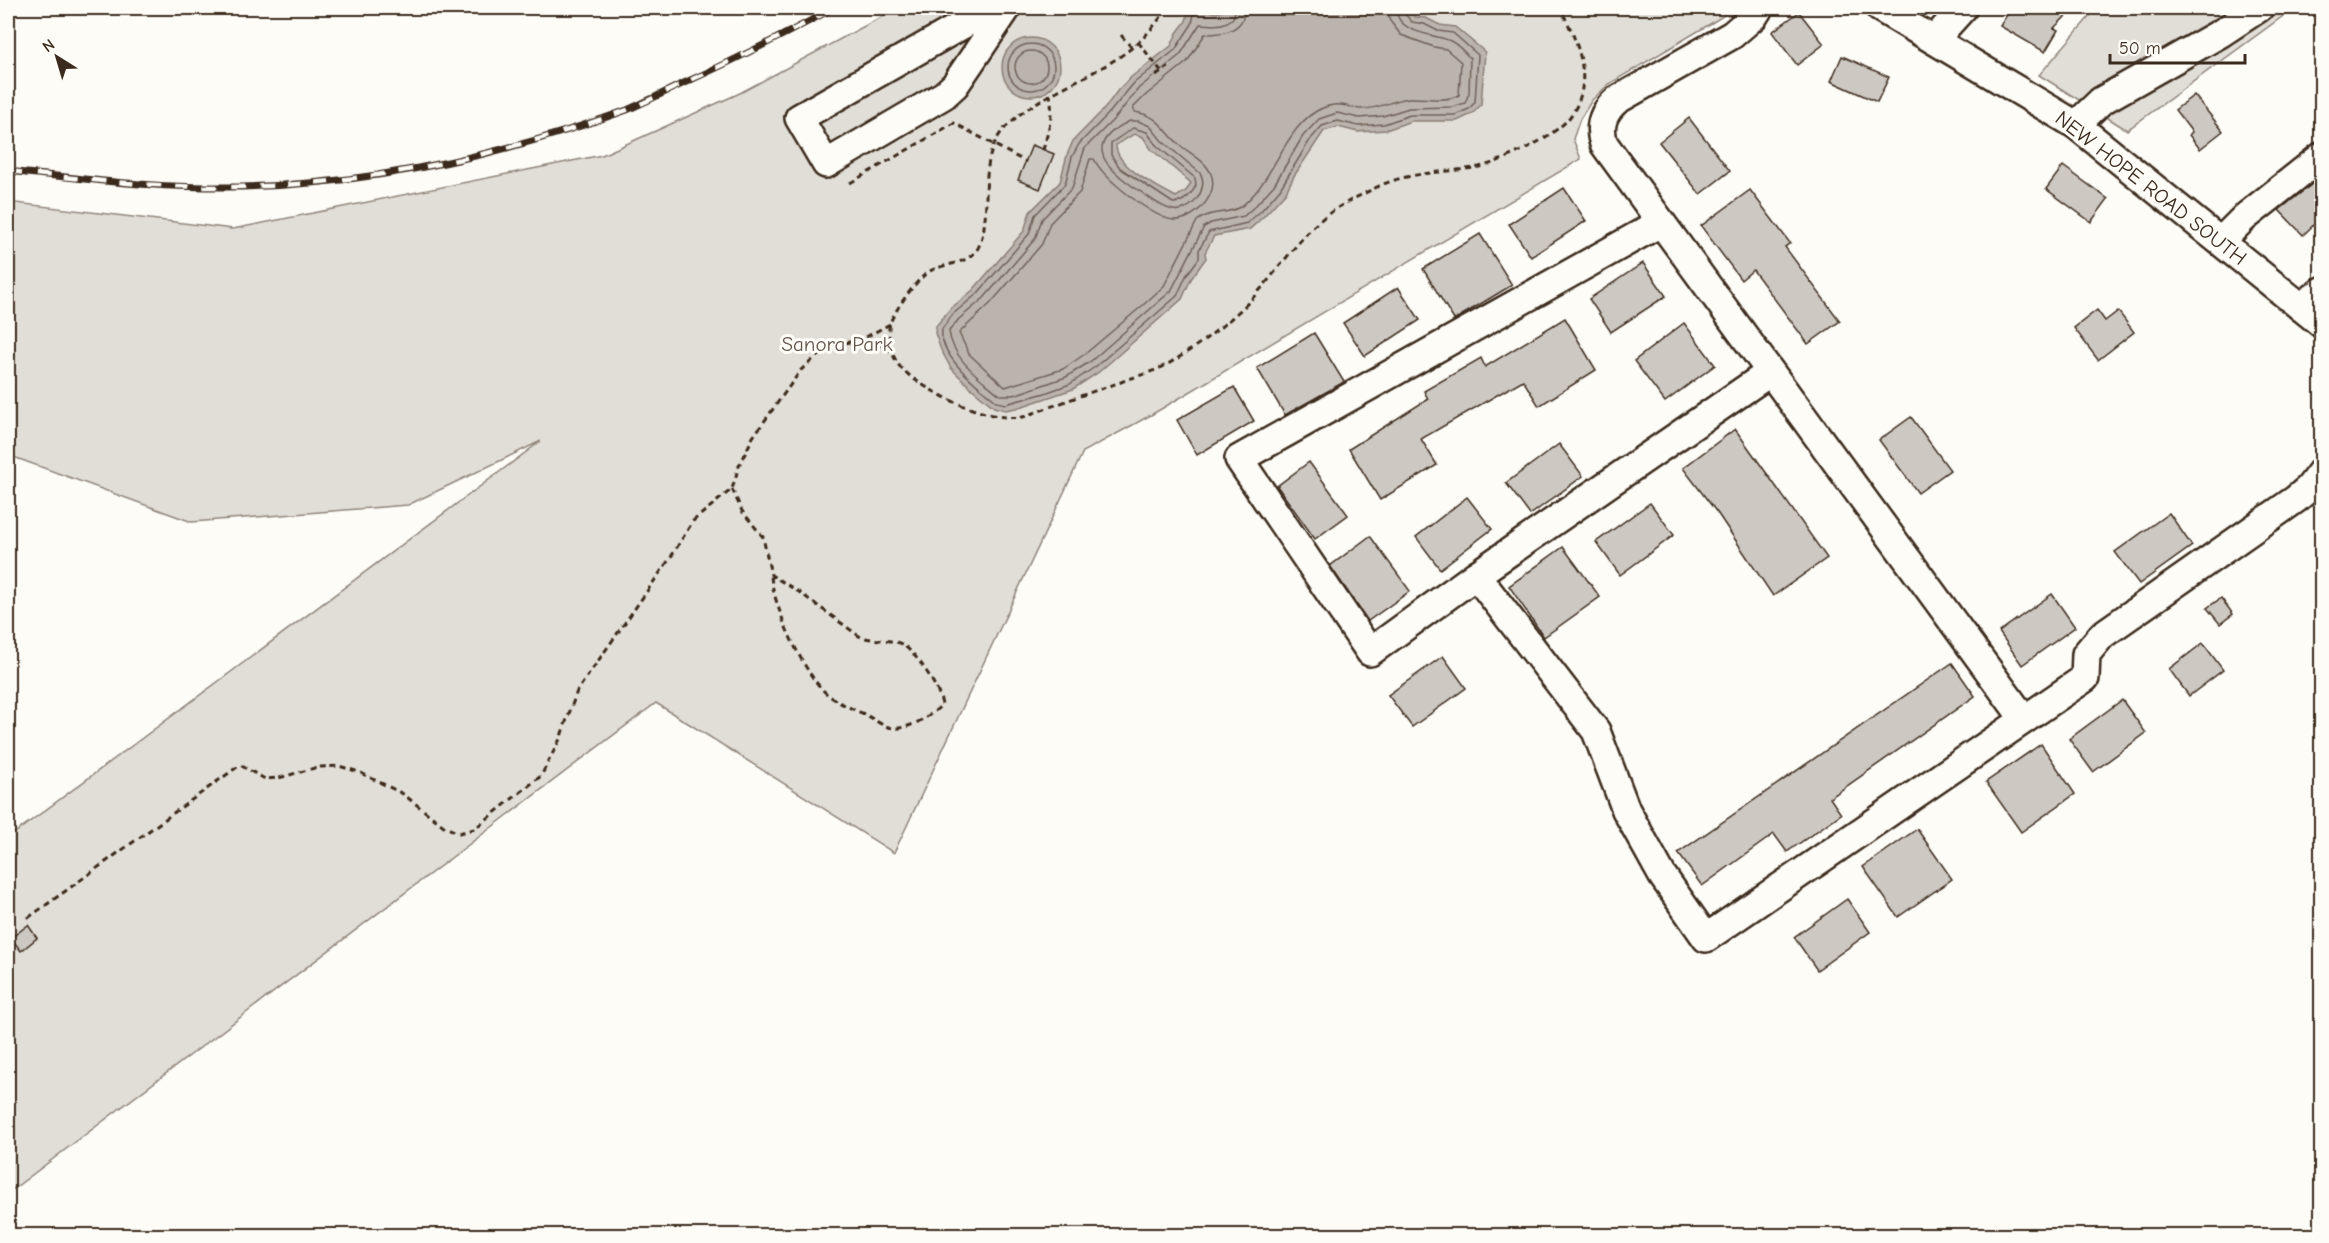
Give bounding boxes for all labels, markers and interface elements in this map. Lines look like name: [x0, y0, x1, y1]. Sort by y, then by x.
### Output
north arrow: [27, 27, 87, 87]
scale bar: [2110, 27, 2245, 65]
text: N: [39, 35, 58, 56]
text: 50 m: [2119, 38, 2161, 59]
street label: NEW HOPE ROAD SOUTH: [2051, 106, 2251, 270]
park label: Sanora Park: [781, 332, 893, 356]

